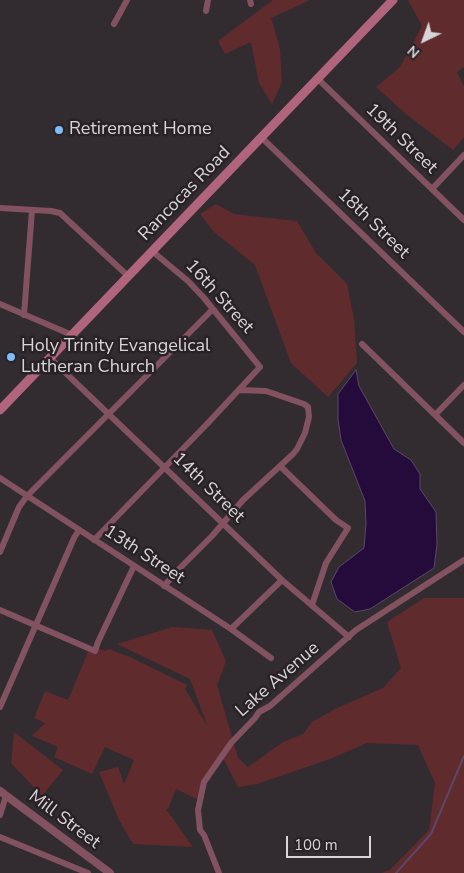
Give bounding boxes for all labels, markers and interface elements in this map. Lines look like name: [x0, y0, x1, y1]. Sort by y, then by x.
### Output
north arrow: [399, 15, 449, 65]
text: N: [403, 41, 424, 62]
street label: 19th Street: [360, 99, 442, 179]
place label: Retirement Home: [69, 119, 212, 141]
marker: Retirement Home: [53, 124, 65, 136]
street label: Rancocas Road: [135, 142, 235, 246]
street label: 18th Street: [332, 184, 414, 264]
street label: 16th Street: [180, 256, 258, 338]
place label: Holy Trinity Evangelical Lutheran Church: [21, 336, 210, 378]
marker: Holy Trinity Evangelical Lutheran Church: [5, 351, 17, 363]
street label: 14th Street: [167, 448, 249, 528]
street label: 13th Street: [100, 521, 188, 589]
street label: Lake Avenue: [232, 638, 324, 722]
street label: Mill Street: [24, 786, 104, 854]
scale bar: [289, 826, 374, 858]
text: 100 m: [294, 835, 338, 855]

